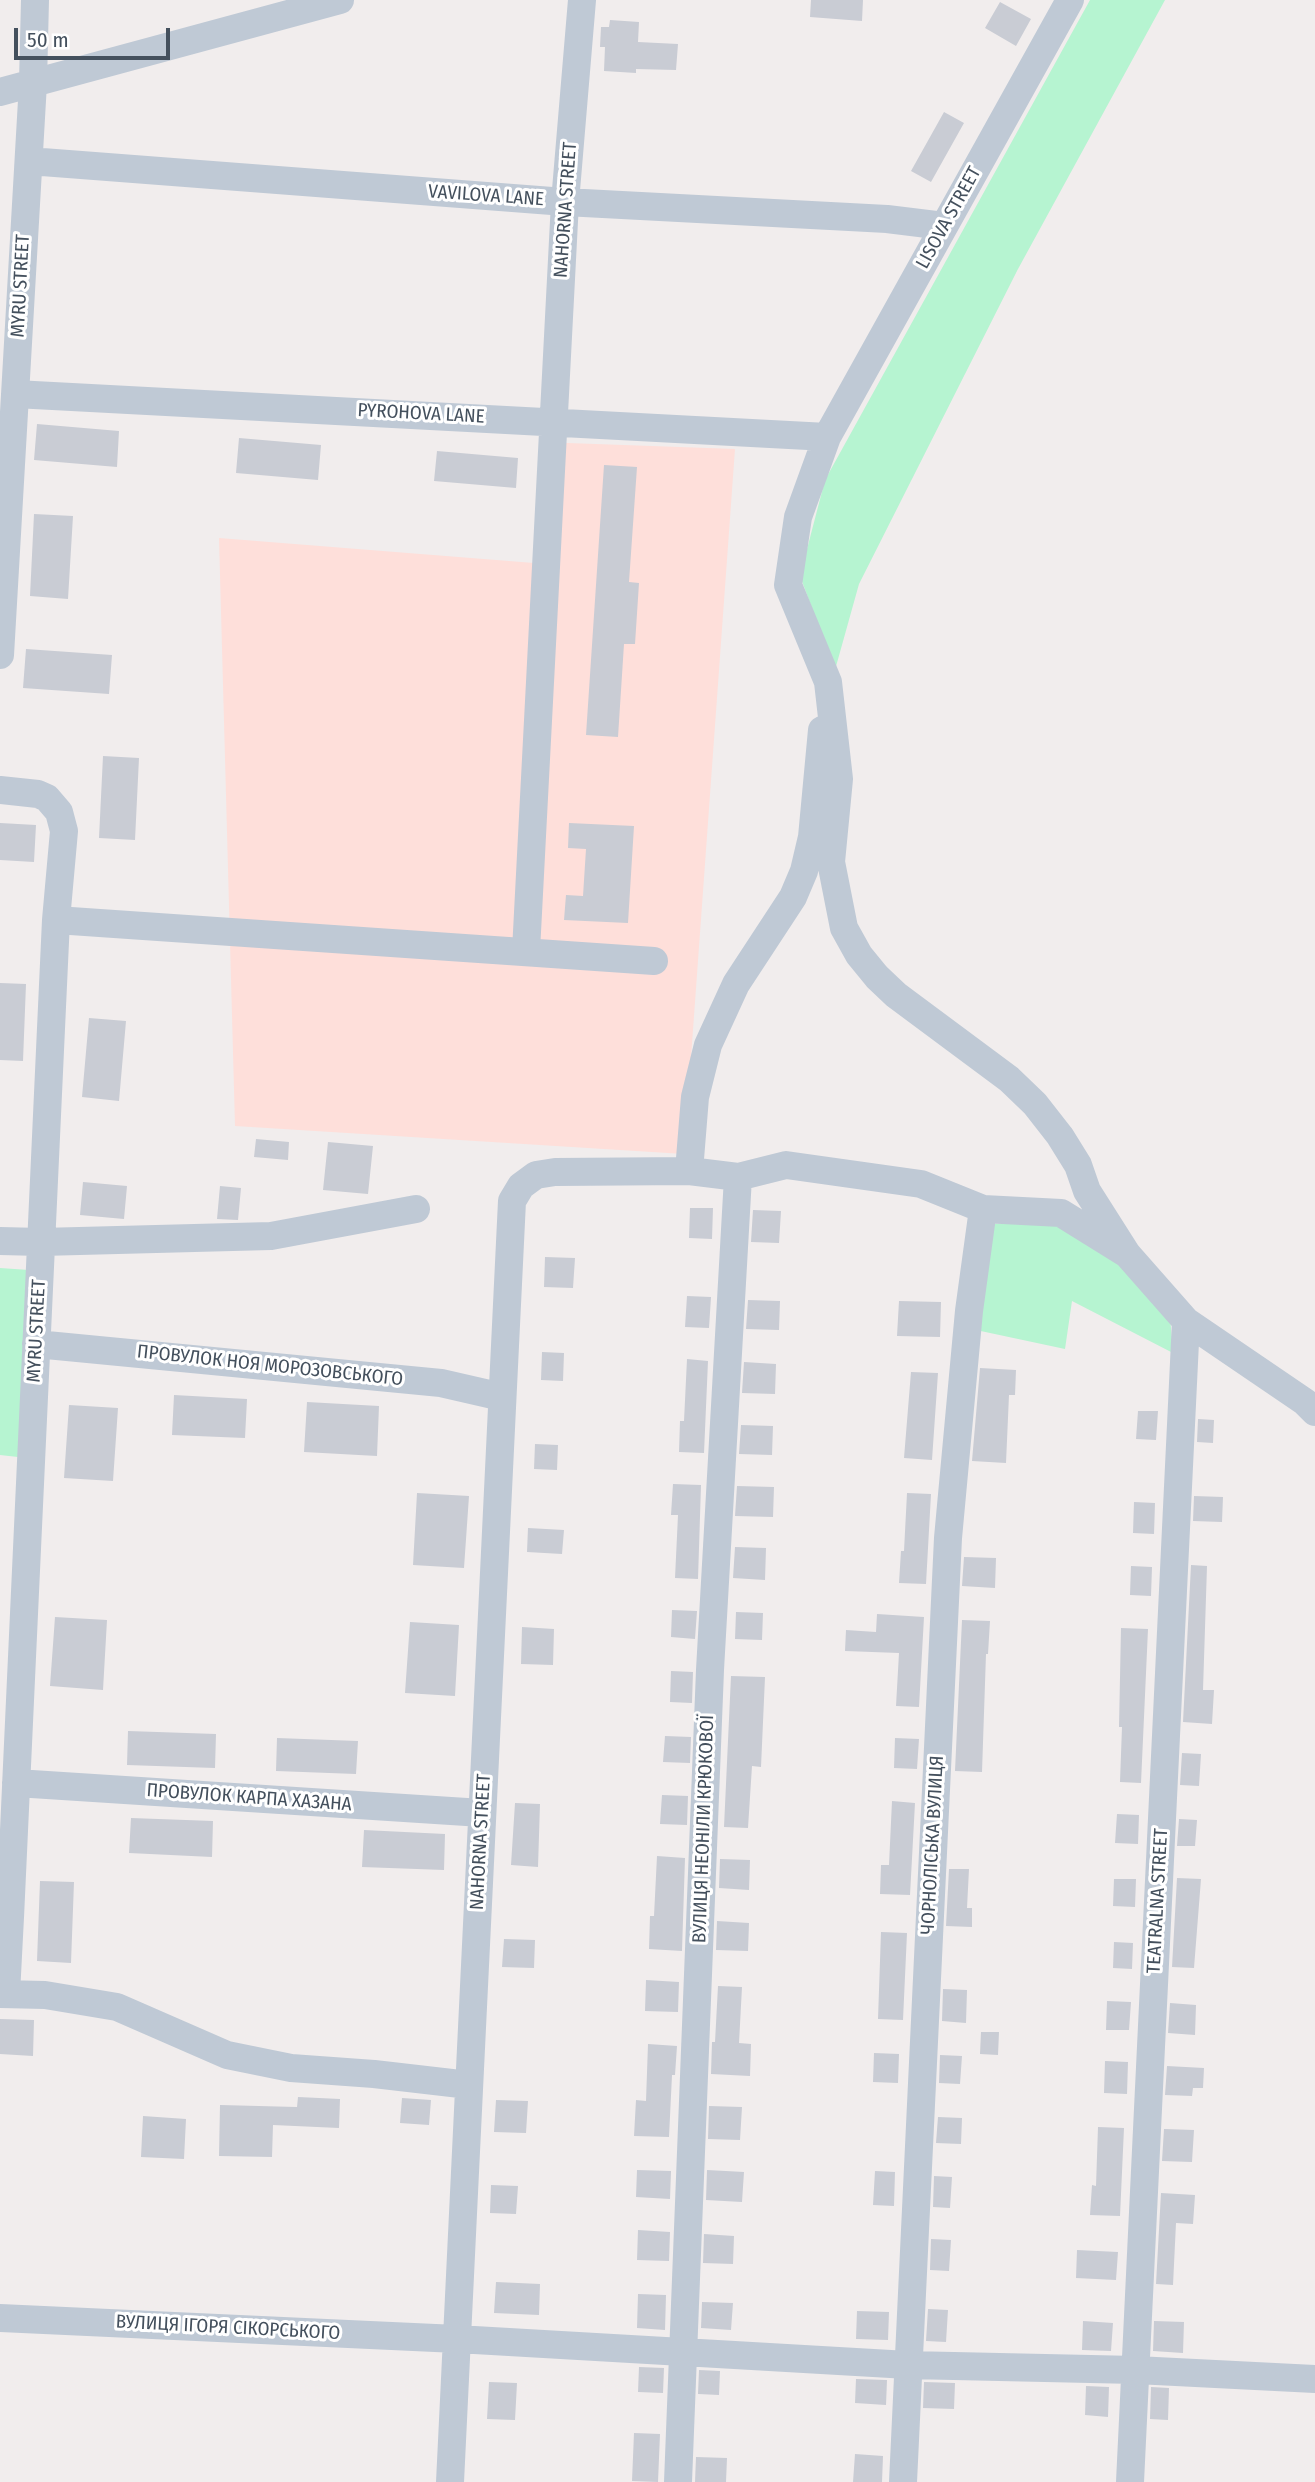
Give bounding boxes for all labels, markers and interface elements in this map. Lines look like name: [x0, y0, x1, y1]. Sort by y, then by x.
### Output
scale bar: [18, 14, 173, 58]
text: 50 m: [27, 27, 69, 53]
street label: NAHORNA STREET: [550, 141, 582, 279]
street label: LISOVA STREET: [912, 163, 986, 273]
street label: VAVILOVA LANE: [427, 181, 545, 211]
street label: MYRU STREET: [7, 234, 35, 338]
street label: PYROHOVA LANE: [357, 399, 485, 429]
street label: MYRU STREET: [23, 1279, 51, 1383]
street label: ПРОВУЛОК НОЯ МОРОЗОВСЬКОГО: [136, 1341, 404, 1391]
street label: ВУЛИЦЯ НЕОНІЛИ КРЮКОВОЇ: [689, 1715, 719, 1943]
street label: ЧОРНОЛІСЬКА ВУЛИЦЯ: [917, 1755, 949, 1935]
street label: NAHORNA STREET: [466, 1773, 496, 1911]
street label: ПРОВУЛОК КАРПА ХАЗАНА: [146, 1779, 352, 1817]
street label: TEATRALNA STREET: [1143, 1828, 1173, 1974]
street label: ВУЛИЦЯ ІГОРЯ СІКОРСЬКОГО: [115, 2311, 341, 2345]

